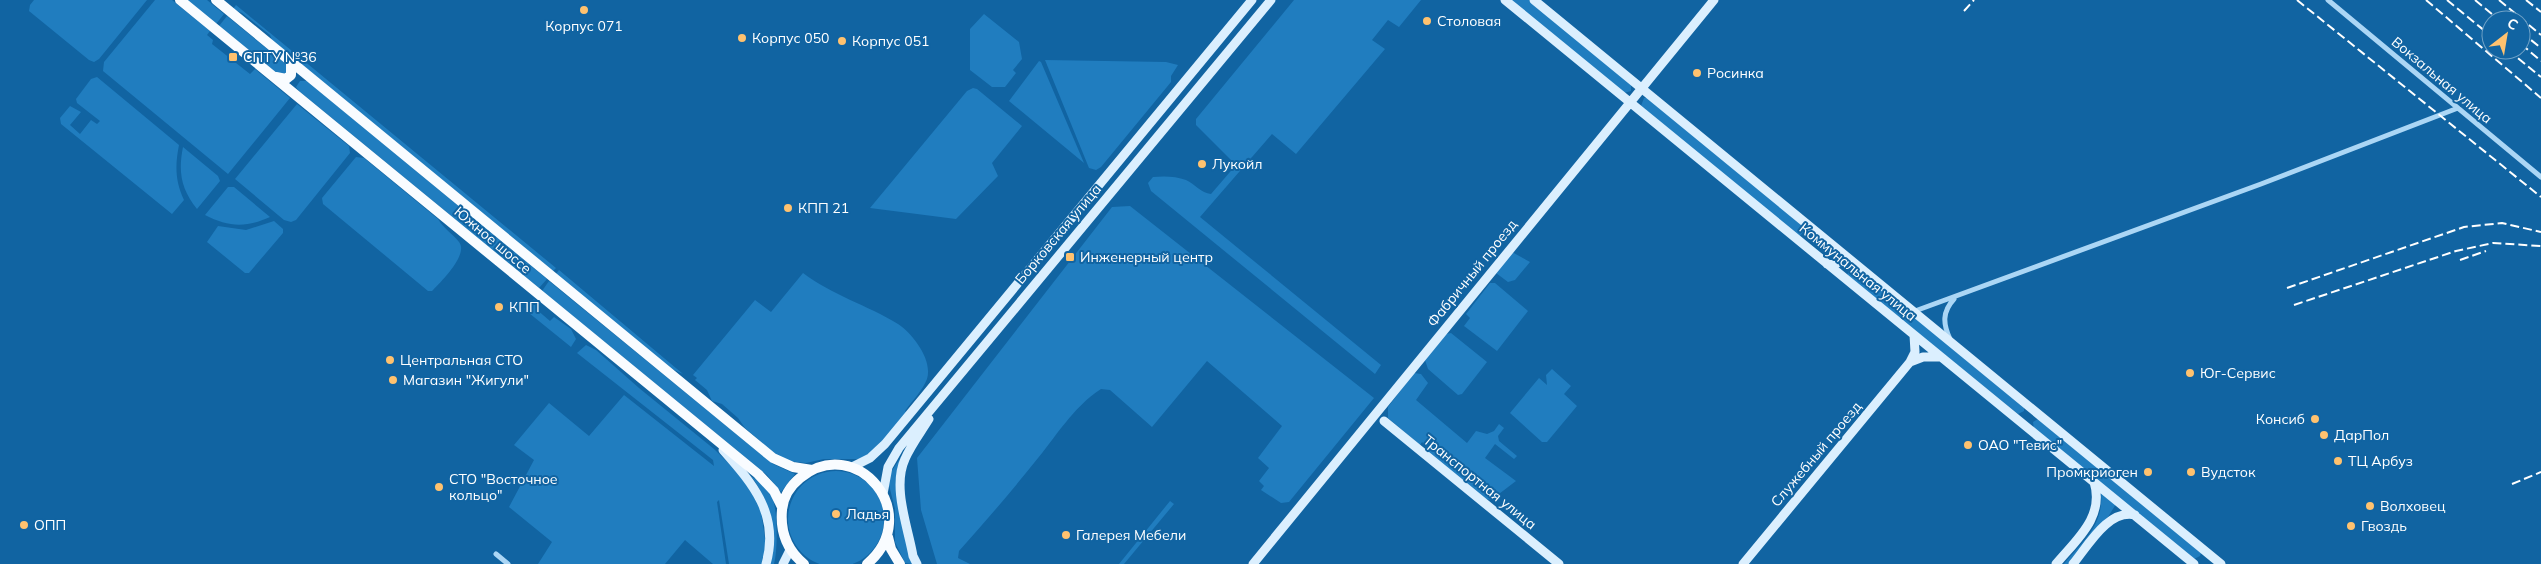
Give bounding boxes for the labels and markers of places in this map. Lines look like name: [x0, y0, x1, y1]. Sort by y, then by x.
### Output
marker: Корпус 071: [578, 4, 590, 16]
place label: Столовая: [1437, 12, 1501, 30]
marker: Столовая: [1421, 15, 1433, 27]
place label: Корпус 071: [545, 17, 623, 35]
place label: Корпус 050: [752, 29, 830, 47]
marker: Корпус 050: [736, 32, 748, 44]
place label: Корпус 051: [852, 32, 930, 50]
marker: Корпус 051: [836, 35, 848, 47]
place label: СПТУ №36: [243, 48, 317, 66]
marker: СПТУ №36: [227, 51, 239, 63]
place label: Росинка: [1707, 64, 1764, 82]
marker: Росинка: [1691, 67, 1703, 79]
place label: Лукойл: [1212, 155, 1262, 173]
marker: Лукойл: [1196, 158, 1208, 170]
place label: КПП 21: [798, 199, 849, 217]
marker: КПП 21: [782, 202, 794, 214]
place label: Инженерный центр: [1080, 248, 1213, 266]
marker: Инженерный центр: [1064, 251, 1076, 263]
place label: КПП: [509, 298, 540, 316]
marker: КПП: [493, 301, 505, 313]
place label: Центральная СТО: [400, 351, 523, 369]
marker: Центральная СТО: [384, 354, 396, 366]
place label: Юг-Сервис: [2200, 364, 2276, 382]
marker: Юг-Сервис: [2184, 367, 2196, 379]
place label: Магазин "Жигули": [403, 371, 529, 389]
marker: Магазин "Жигули": [387, 374, 399, 386]
place label: Консиб: [2256, 410, 2305, 428]
marker: Консиб: [2309, 413, 2321, 425]
place label: ДарПол: [2334, 426, 2389, 444]
marker: ДарПол: [2318, 429, 2330, 441]
place label: ОАО "Тевис": [1978, 436, 2062, 454]
marker: ОАО "Тевис": [1962, 439, 1974, 451]
place label: ТЦ Арбуз: [2348, 452, 2413, 470]
marker: ТЦ Арбуз: [2332, 455, 2344, 467]
place label: Промкриоген: [2046, 463, 2138, 481]
place label: Вудсток: [2201, 463, 2256, 481]
marker: Промкриоген: [2142, 466, 2154, 478]
marker: Вудсток: [2185, 466, 2197, 478]
place label: СТО "Восточное кольцо": [449, 470, 558, 504]
marker: СТО "Восточное кольцо": [433, 481, 445, 493]
place label: Волховец: [2380, 497, 2446, 515]
marker: Волховец: [2364, 500, 2376, 512]
place label: Ладья: [846, 505, 889, 523]
marker: Ладья: [830, 508, 842, 520]
place label: ОПП: [34, 516, 66, 534]
place label: Гвоздь: [2361, 517, 2407, 535]
marker: ОПП: [18, 519, 30, 531]
marker: Гвоздь: [2345, 520, 2357, 532]
place label: Галерея Мебели: [1076, 526, 1186, 544]
marker: Галерея Мебели: [1060, 529, 1072, 541]

